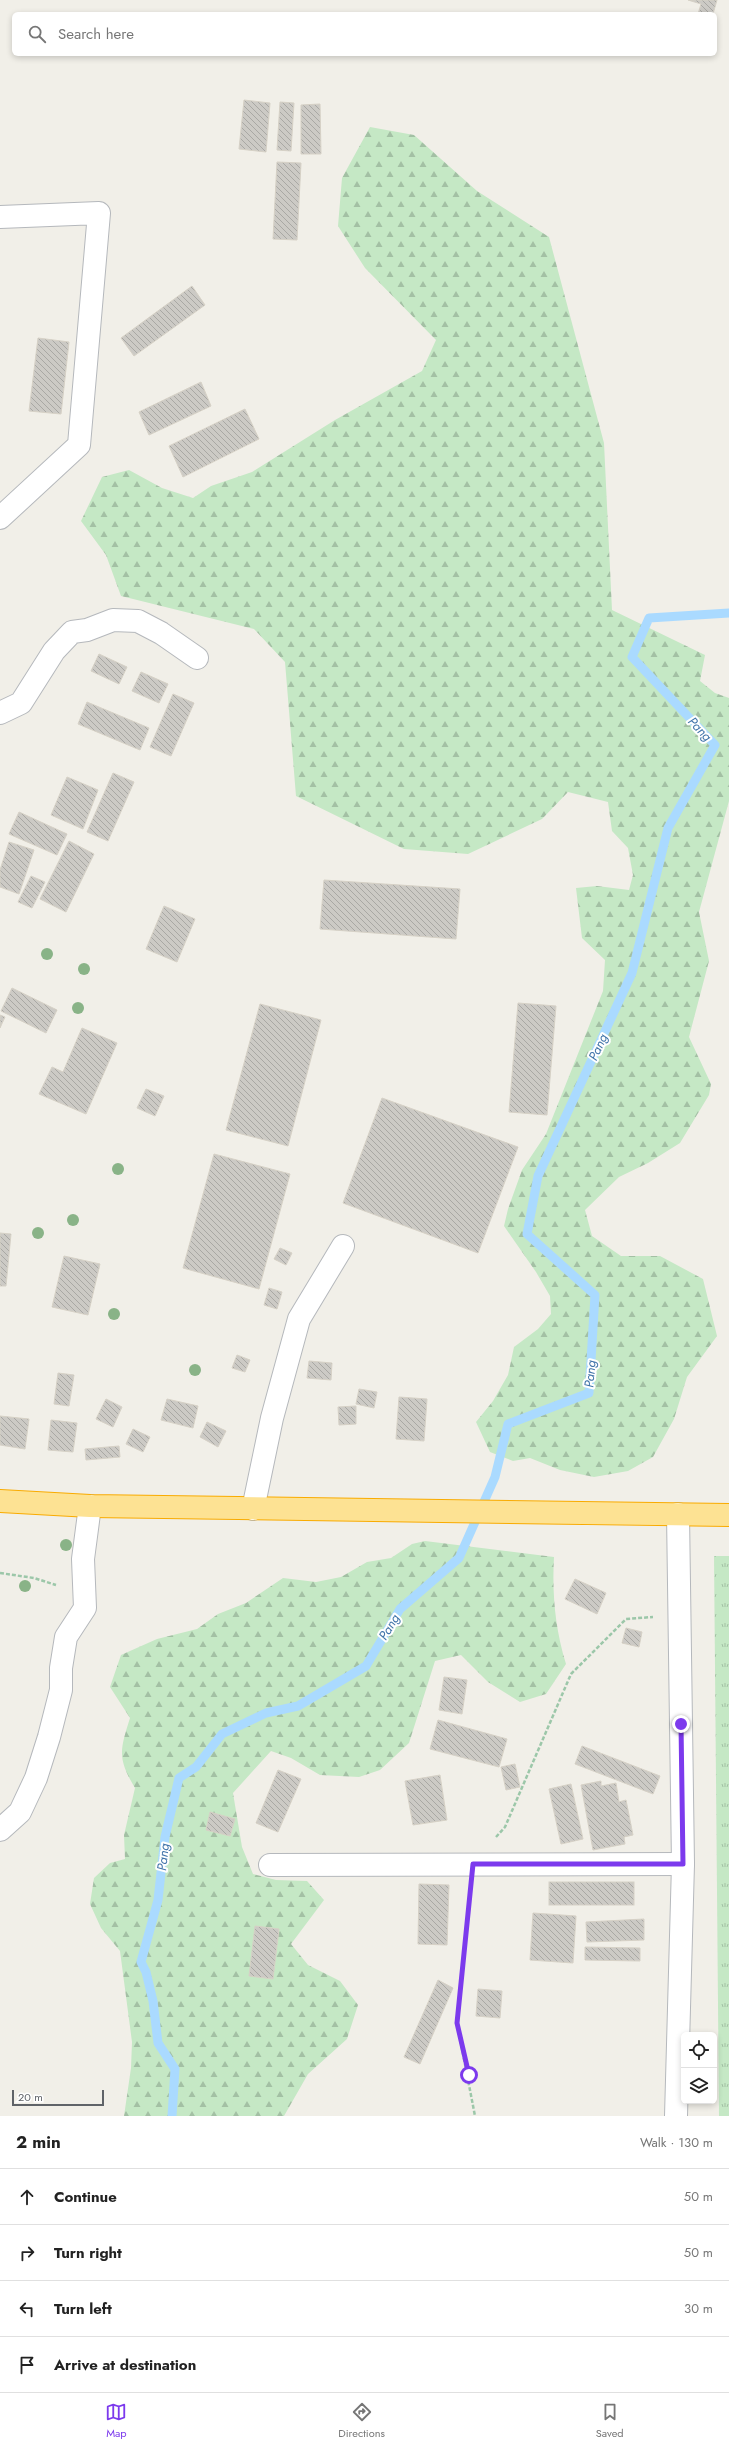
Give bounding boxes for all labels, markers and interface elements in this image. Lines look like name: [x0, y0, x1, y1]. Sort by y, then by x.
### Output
search box: [12, 12, 717, 56]
icon: search: [26, 23, 48, 45]
text: Search here: [58, 23, 134, 45]
water label: Pang: [684, 712, 716, 746]
water label: Pang: [584, 1031, 612, 1063]
water label: Pang: [579, 1359, 601, 1389]
water label: Pang: [374, 1610, 404, 1644]
route end: [672, 1715, 690, 1733]
water label: Pang: [152, 1842, 174, 1872]
map controls: [681, 2032, 717, 2104]
button: locate: [681, 2032, 717, 2068]
route start: [460, 2066, 478, 2084]
button: layers: [681, 2068, 717, 2104]
scale bar: [12, 2088, 104, 2107]
text: 20 m: [18, 2089, 43, 2105]
text: 2 min: [16, 2130, 61, 2154]
text: Walk · 130 m: [640, 2133, 713, 2152]
icon: ahead: [16, 2186, 38, 2208]
text: Continue: [54, 2186, 117, 2208]
text: 50 m: [684, 2187, 713, 2206]
icon: right: [16, 2242, 38, 2264]
text: Turn right: [54, 2242, 122, 2264]
text: 50 m: [684, 2243, 713, 2262]
icon: left: [16, 2298, 38, 2320]
text: Turn left: [54, 2298, 112, 2320]
text: 30 m: [684, 2299, 713, 2318]
icon: arrive: [16, 2354, 38, 2376]
text: Arrive at destination: [54, 2354, 196, 2376]
tab: Map: [105, 2401, 127, 2441]
tab: Directions: [338, 2401, 385, 2441]
tab: Saved: [596, 2401, 624, 2441]

